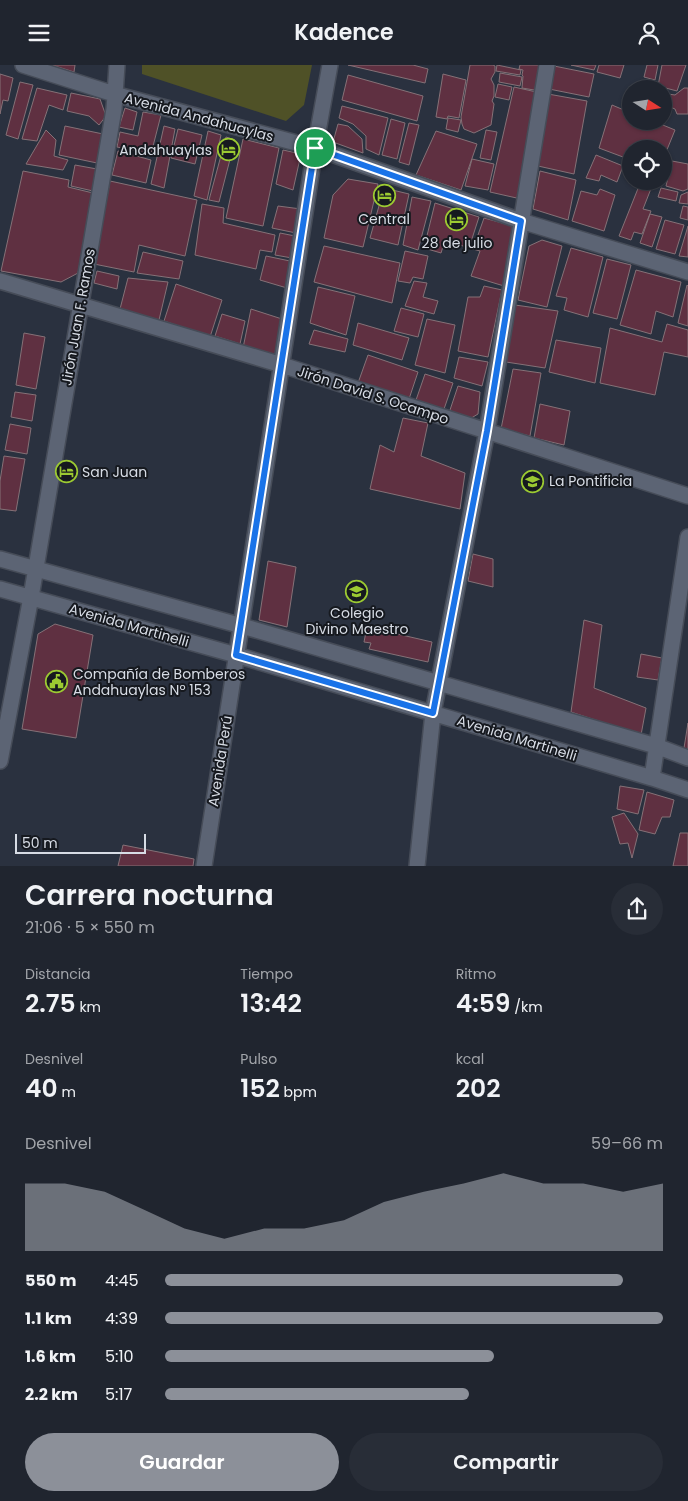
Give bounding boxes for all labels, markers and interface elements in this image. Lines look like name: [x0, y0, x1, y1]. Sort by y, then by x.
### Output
text: Kadence: [294, 17, 394, 48]
icon: menu: [25, 19, 53, 47]
icon: person: [635, 19, 663, 47]
north arrow: [622, 80, 672, 130]
map controls: [622, 80, 672, 190]
street label: Avenida Andahuaylas: [122, 87, 276, 147]
pin: [294, 127, 336, 169]
icon: arrive: [301, 134, 329, 162]
hotel icon: Andahuaylas: [216, 138, 240, 162]
place label: Andahuaylas: [119, 140, 212, 160]
button: locate: [622, 140, 672, 190]
hotel icon: Central: [372, 184, 396, 208]
hotel icon: 28 de julio: [445, 208, 469, 232]
place label: Central: [358, 209, 410, 229]
place label: 28 de julio: [422, 233, 492, 253]
street label: Jirón Juan F. Ramos: [56, 247, 100, 387]
street label: Jirón David S. Ocampo: [295, 361, 451, 429]
hotel icon: San Juan: [54, 460, 78, 484]
place label: San Juan: [82, 462, 147, 482]
school or university icon: La Pontificia: [521, 469, 545, 493]
place label: La Pontificia: [549, 471, 632, 491]
school or university icon: Colegio Divino Maestro: [345, 579, 369, 603]
street label: Avenida Martinelli: [67, 598, 191, 652]
place label: Colegio Divino Maestro: [305, 603, 409, 639]
place label: Compañía de Bomberos Andahuaylas Nº 153: [73, 664, 245, 700]
public building icon: Compañía de Bomberos Andahuaylas Nº 153: [45, 670, 69, 694]
street label: Avenida Martinelli: [455, 710, 579, 766]
street label: Avenida Perú: [203, 714, 237, 808]
scale bar: [15, 831, 146, 854]
text: 50 m: [22, 833, 58, 853]
text: Carrera nocturna: [25, 876, 274, 915]
button: share: [611, 883, 663, 935]
text: 21:06 · 5 × 550 m: [25, 916, 155, 939]
text: Distancia: [25, 964, 91, 984]
text: Tiempo: [240, 964, 293, 984]
text: Ritmo: [456, 964, 496, 984]
text: 2.75: [25, 986, 76, 1021]
text: 13:42: [240, 986, 302, 1021]
text: 4:59: [456, 986, 511, 1021]
text: km: [76, 997, 101, 1017]
text: /km: [511, 997, 543, 1017]
text: Desnivel: [25, 1049, 83, 1069]
text: Pulso: [240, 1049, 277, 1069]
text: kcal: [456, 1049, 484, 1069]
text: 40: [25, 1071, 58, 1106]
text: 152: [240, 1071, 280, 1106]
text: 202: [456, 1071, 501, 1106]
text: m: [58, 1082, 76, 1102]
text: bpm: [280, 1082, 317, 1102]
text: Desnivel: [25, 1132, 92, 1155]
text: 59–66 m: [591, 1132, 663, 1155]
text: 550 m: [25, 1269, 77, 1292]
text: 4:45: [105, 1269, 139, 1292]
text: 1.1 km: [25, 1307, 72, 1330]
text: 4:39: [105, 1307, 138, 1330]
text: 1.6 km: [25, 1345, 76, 1368]
text: 5:10: [105, 1345, 134, 1368]
text: 2.2 km: [25, 1383, 78, 1406]
text: 5:17: [105, 1383, 132, 1406]
button: Guardar: [25, 1433, 339, 1491]
button: Compartir: [349, 1433, 663, 1491]

